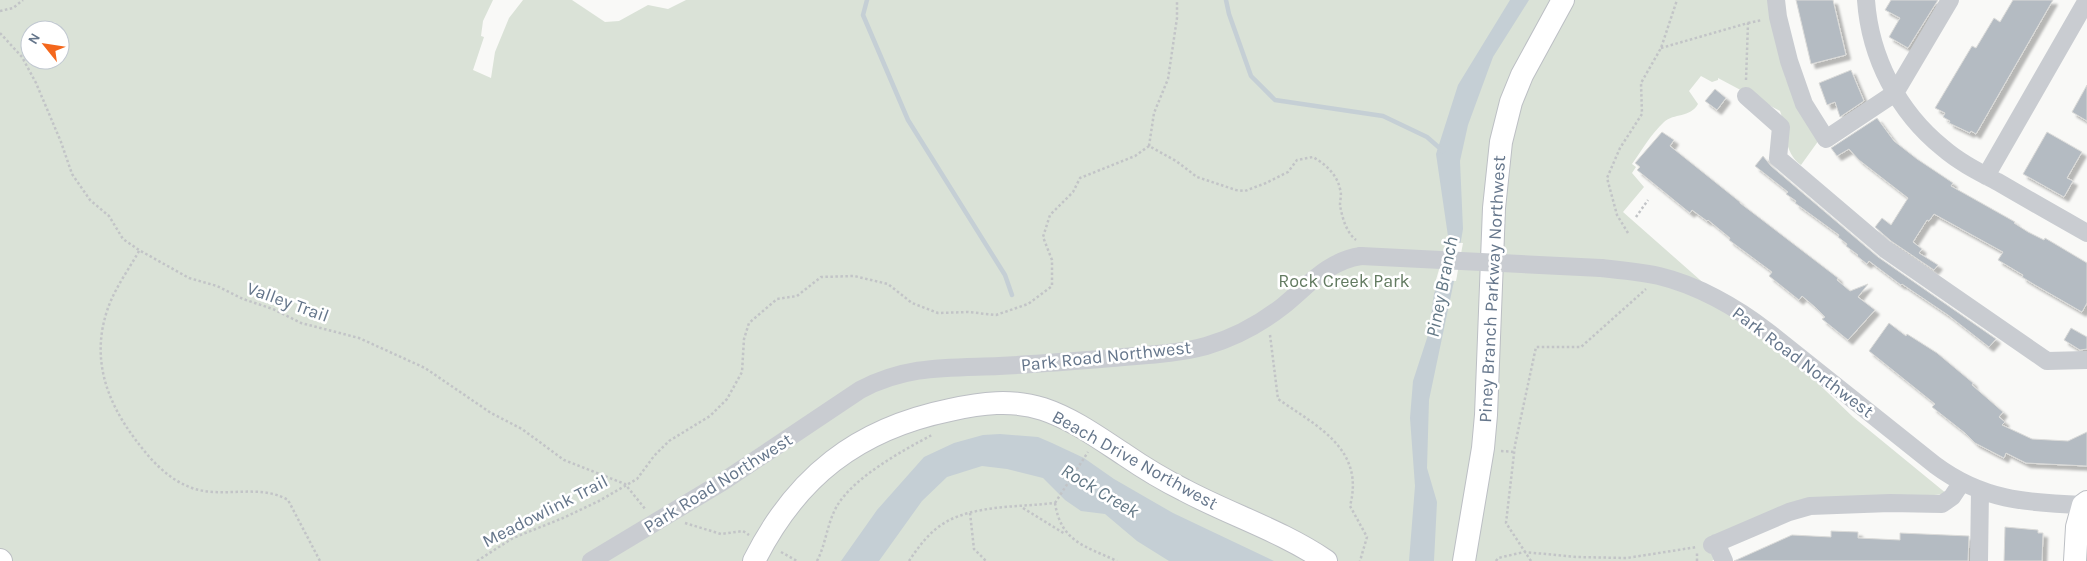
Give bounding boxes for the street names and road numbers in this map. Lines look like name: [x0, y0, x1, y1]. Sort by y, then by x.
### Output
street label: Piney Branch Parkway Northwest: [1474, 154, 1510, 423]
street label: Valley Trail: [244, 277, 332, 327]
street label: Park Road Northwest: [1728, 302, 1878, 422]
street label: Park Road Northwest: [1020, 336, 1193, 376]
street label: Beach Drive Northwest: [1048, 405, 1222, 515]
street label: Park Road Northwest: [640, 428, 797, 538]
street label: Meadowlink Trail: [478, 470, 612, 552]

